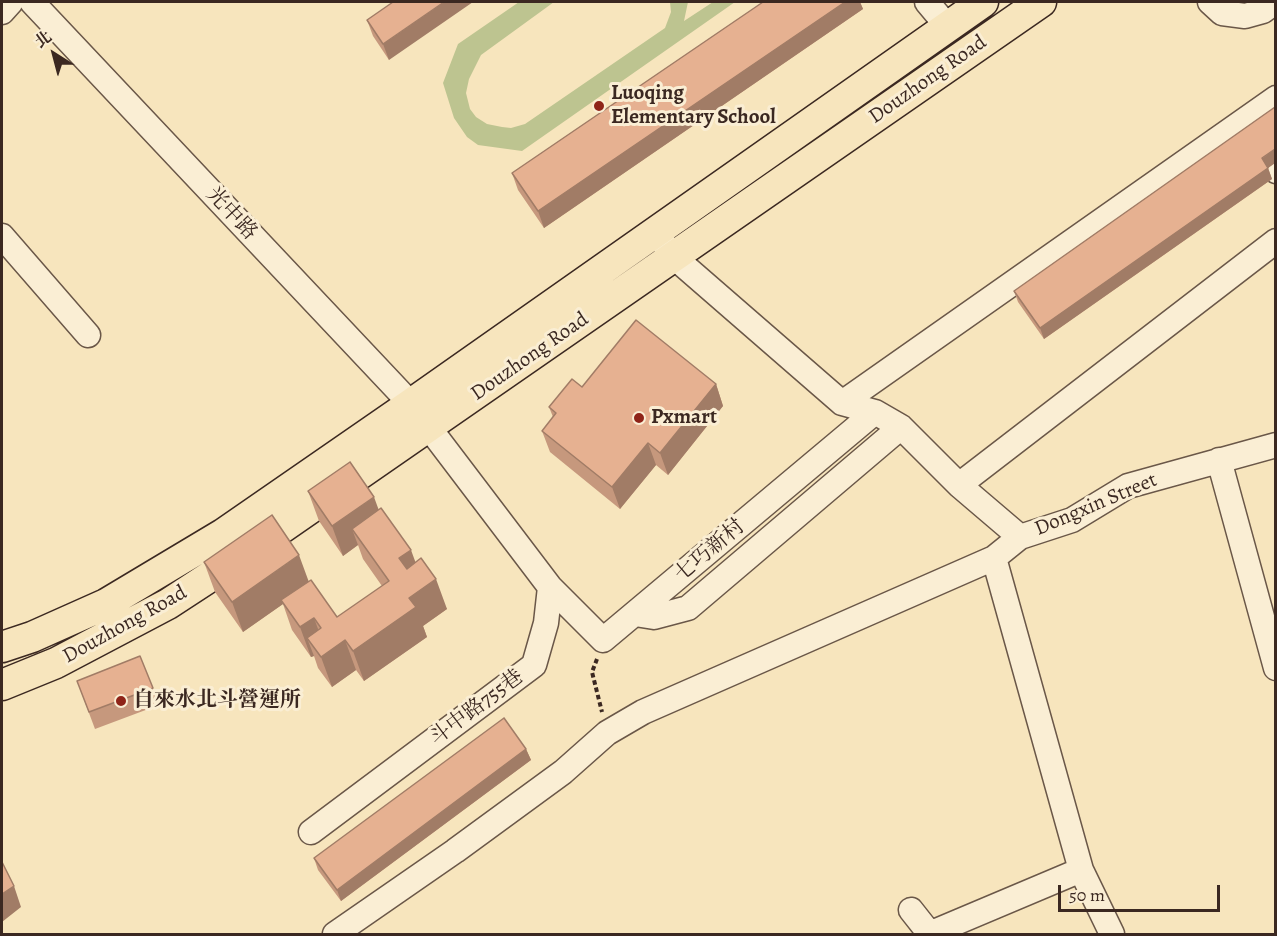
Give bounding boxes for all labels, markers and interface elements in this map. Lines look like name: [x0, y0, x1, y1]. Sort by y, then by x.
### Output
north arrow: [24, 24, 84, 84]
text: 北: [30, 26, 56, 53]
street label: Douzhong Road: [864, 30, 992, 130]
place label: Luoqing Elementary School: [611, 81, 776, 131]
marker: Luoqing Elementary School: [592, 99, 606, 113]
street label: 光中路: [200, 182, 262, 246]
street label: Douzhong Road: [466, 307, 594, 407]
place label: Pxmart: [651, 405, 717, 431]
marker: Pxmart: [632, 411, 646, 425]
street label: Dongxin Street: [1031, 468, 1161, 542]
street label: 七巧新村: [670, 514, 750, 588]
street label: Douzhong Road: [59, 581, 191, 669]
street label: 斗中路755巷: [425, 665, 529, 751]
place label: 自來水北斗營運所: [133, 688, 301, 714]
marker: 自來水北斗營運所: [114, 694, 128, 708]
scale bar: [1061, 873, 1223, 911]
text: 50 m: [1069, 883, 1105, 907]

